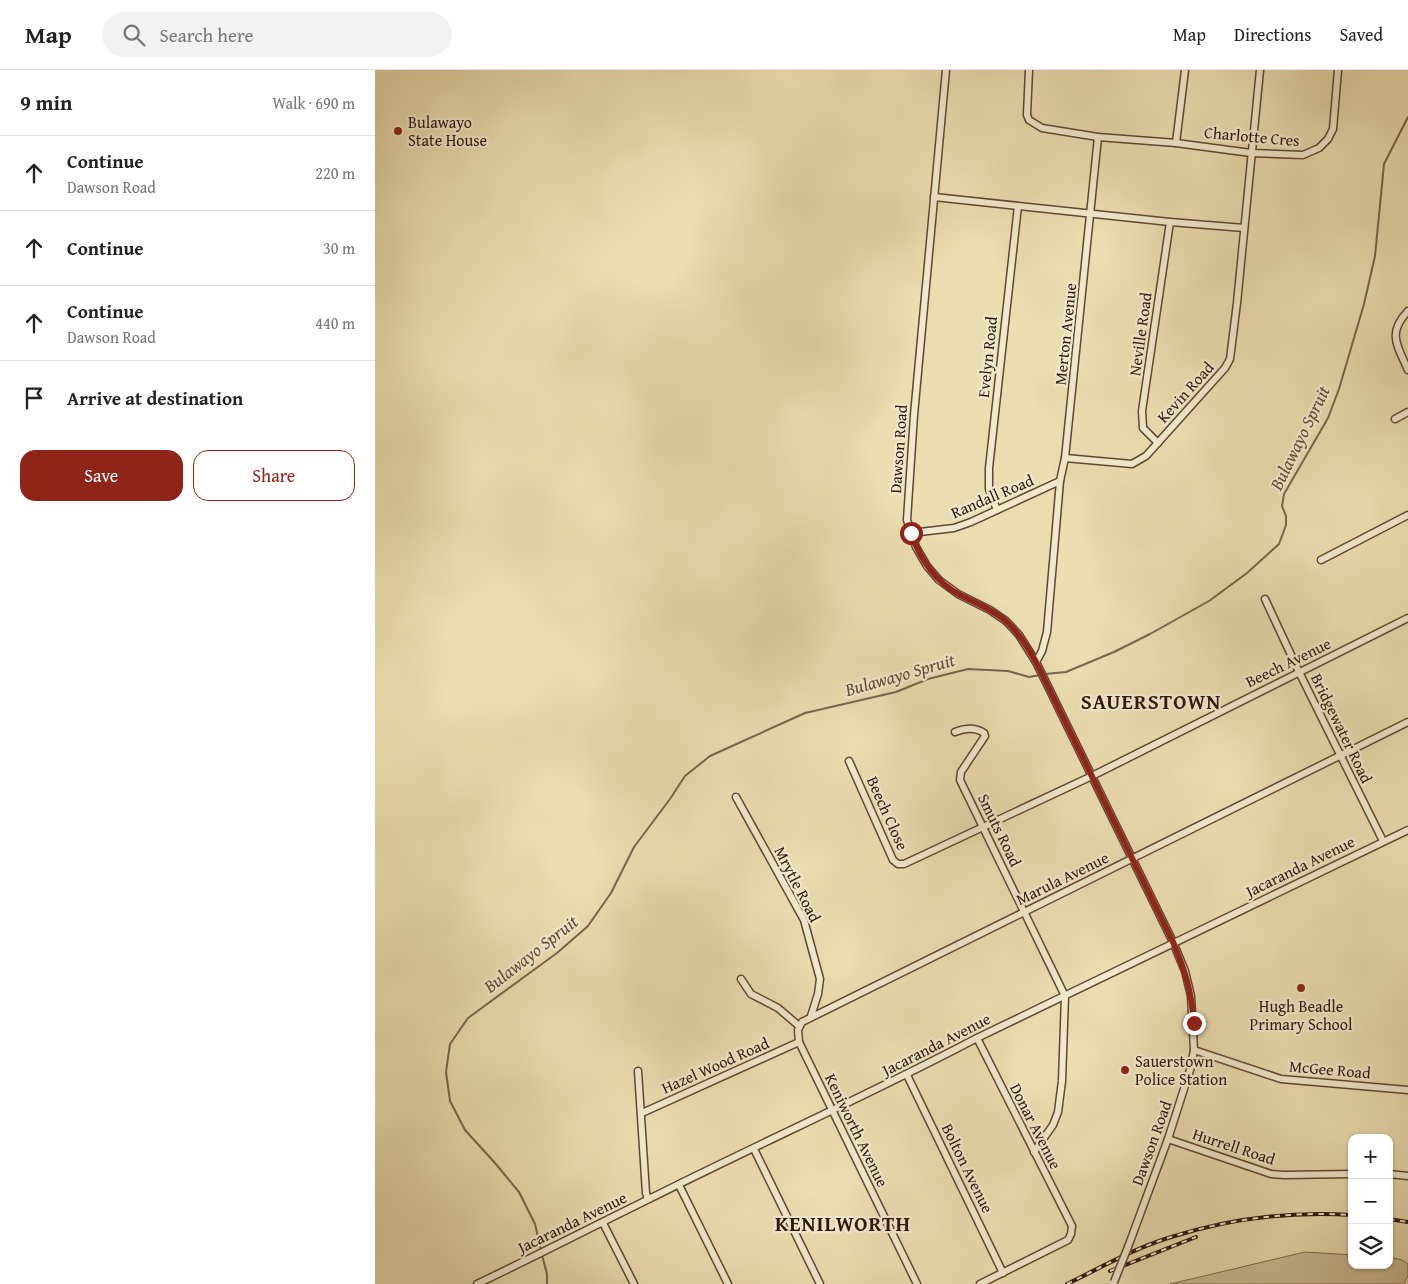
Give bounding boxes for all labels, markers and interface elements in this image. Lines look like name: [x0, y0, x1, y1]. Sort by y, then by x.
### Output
search box: [102, 12, 452, 57]
text: Map: [25, 17, 72, 52]
icon: search: [120, 21, 148, 49]
text: Search here: [160, 21, 253, 49]
text: Map: [1173, 21, 1206, 48]
text: Directions: [1234, 21, 1311, 48]
text: Saved: [1339, 21, 1383, 48]
text: 9 min: [20, 87, 72, 118]
text: Walk · 690 m: [272, 91, 355, 115]
place label: Bulawayo State House: [408, 110, 487, 152]
street label: Charlotte Cres: [1203, 120, 1301, 152]
marker: Bulawayo State House: [392, 125, 404, 137]
text: Continue: [67, 147, 144, 175]
icon: ahead: [20, 159, 48, 187]
text: 220 m: [315, 161, 355, 185]
text: Dawson Road: [67, 175, 156, 199]
icon: ahead: [20, 234, 48, 262]
text: Continue: [67, 234, 144, 262]
text: 30 m: [323, 236, 355, 260]
street label: Merton Avenue: [1048, 282, 1082, 386]
street label: Neville Road: [1122, 290, 1158, 377]
text: Continue: [67, 297, 144, 325]
icon: ahead: [20, 309, 48, 337]
text: 440 m: [315, 311, 355, 335]
street label: Evelyn Road: [971, 315, 1003, 399]
text: Dawson Road: [67, 325, 156, 349]
street label: Kevin Road: [1151, 356, 1219, 428]
water label: Bulawayo Spruit: [1262, 381, 1337, 495]
icon: arrive: [20, 384, 48, 412]
text: Arrive at destination: [67, 384, 243, 412]
street label: Dawson Road: [883, 403, 913, 494]
button: Save: [20, 450, 183, 501]
button: Share: [193, 450, 355, 501]
street label: Randall Road: [947, 468, 1038, 524]
route start: [900, 522, 923, 545]
street label: Beech Avenue: [1241, 631, 1335, 693]
water label: Bulawayo Spruit: [841, 646, 958, 703]
street label: Bridgewater Road: [1305, 669, 1379, 787]
district label: SAUERSTOWN: [1081, 686, 1221, 717]
street label: Beech Close: [861, 772, 915, 854]
street label: Smuts Road: [972, 789, 1028, 871]
street label: Jacaranda Avenue: [1239, 829, 1359, 904]
street label: Mrytle Road: [769, 842, 828, 927]
street label: Marula Avenue: [1011, 845, 1113, 911]
water label: Bulawayo Spruit: [477, 908, 584, 1000]
marker: Hugh Beadle Primary School: [1295, 982, 1307, 994]
place label: Hugh Beadle Primary School: [1250, 994, 1353, 1036]
street label: Jacaranda Avenue: [876, 1006, 994, 1083]
route end: [1183, 1012, 1206, 1035]
street label: Hazel Wood Road: [657, 1030, 773, 1099]
place label: Sauerstown Police Station: [1135, 1049, 1227, 1091]
street label: McGee Road: [1288, 1053, 1372, 1085]
marker: Sauerstown Police Station: [1119, 1064, 1131, 1076]
street label: Keniworth Avenue: [819, 1069, 895, 1191]
street label: Donar Avenue: [1004, 1079, 1068, 1173]
street label: Dawson Road: [1125, 1097, 1178, 1189]
street label: Bolton Avenue: [936, 1119, 1000, 1217]
street label: Hurrell Road: [1190, 1121, 1279, 1171]
map controls: [1348, 1134, 1393, 1269]
button: +: [1348, 1134, 1393, 1179]
button: −: [1348, 1179, 1393, 1224]
street label: Jacaranda Avenue: [511, 1185, 631, 1260]
district label: KENILWORTH: [775, 1208, 911, 1239]
button: layers: [1348, 1224, 1393, 1269]

